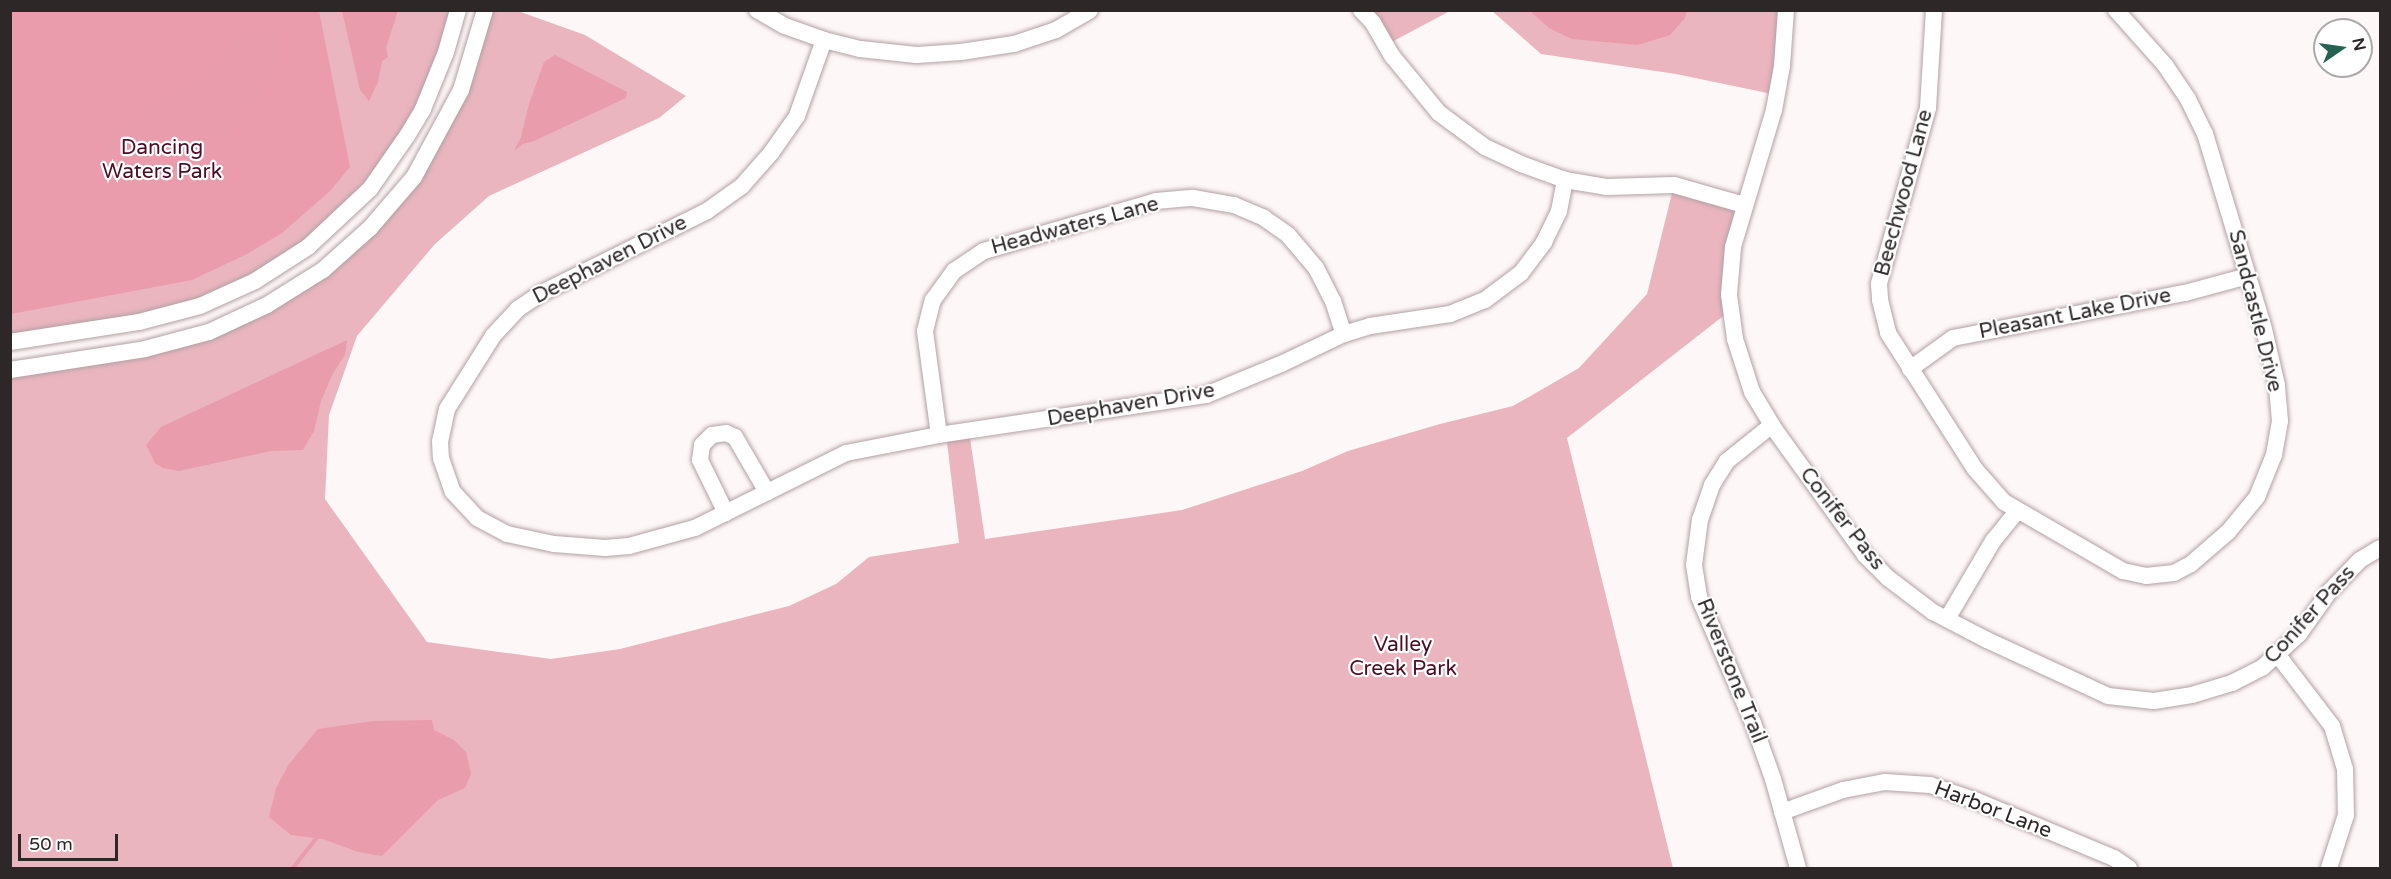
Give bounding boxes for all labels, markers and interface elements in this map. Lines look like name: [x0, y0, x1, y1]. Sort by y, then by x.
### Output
north arrow: [2313, 18, 2373, 78]
text: N: [2347, 36, 2370, 53]
street label: Beechwood Lane: [1870, 107, 1938, 279]
park label: Dancing Waters Park: [102, 135, 222, 185]
street label: Headwaters Lane: [988, 192, 1162, 260]
street label: Deephaven Drive: [529, 210, 691, 310]
street label: Sandcastle Drive: [2223, 227, 2287, 395]
street label: Pleasant Lake Drive: [1977, 283, 2173, 345]
street label: Deephaven Drive: [1045, 378, 1217, 432]
street label: Conifer Pass: [1794, 463, 1890, 575]
street label: Conifer Pass: [2259, 561, 2361, 669]
street label: Riverstone Trail: [1691, 595, 1771, 747]
park label: Valley Creek Park: [1349, 632, 1457, 682]
street label: Harbor Lane: [1931, 776, 2055, 844]
scale bar: [21, 822, 122, 860]
text: 50 m: [29, 833, 73, 855]

